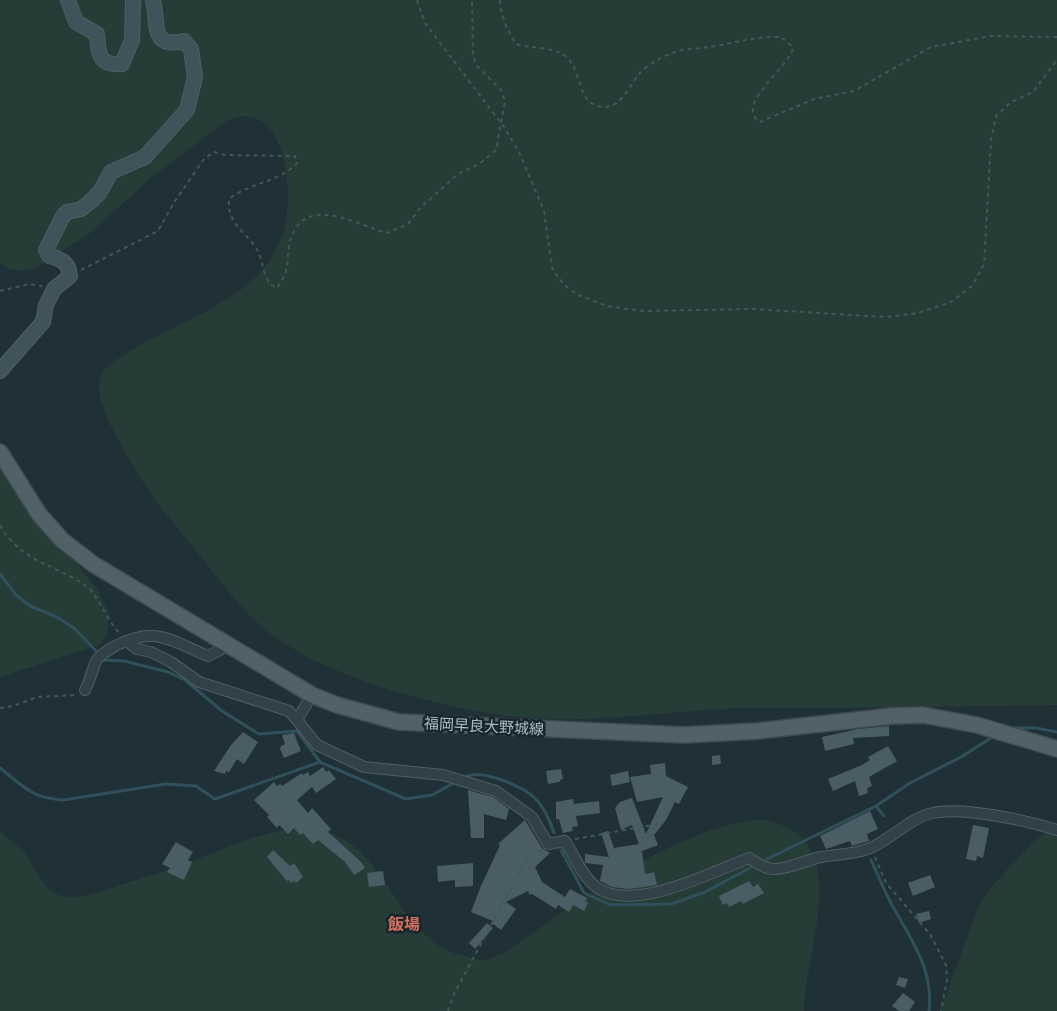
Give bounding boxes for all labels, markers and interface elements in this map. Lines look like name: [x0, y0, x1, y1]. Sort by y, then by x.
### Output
street label: 福岡早良大野城線: [424, 713, 544, 739]
district label: 飯場: [387, 914, 420, 934]

